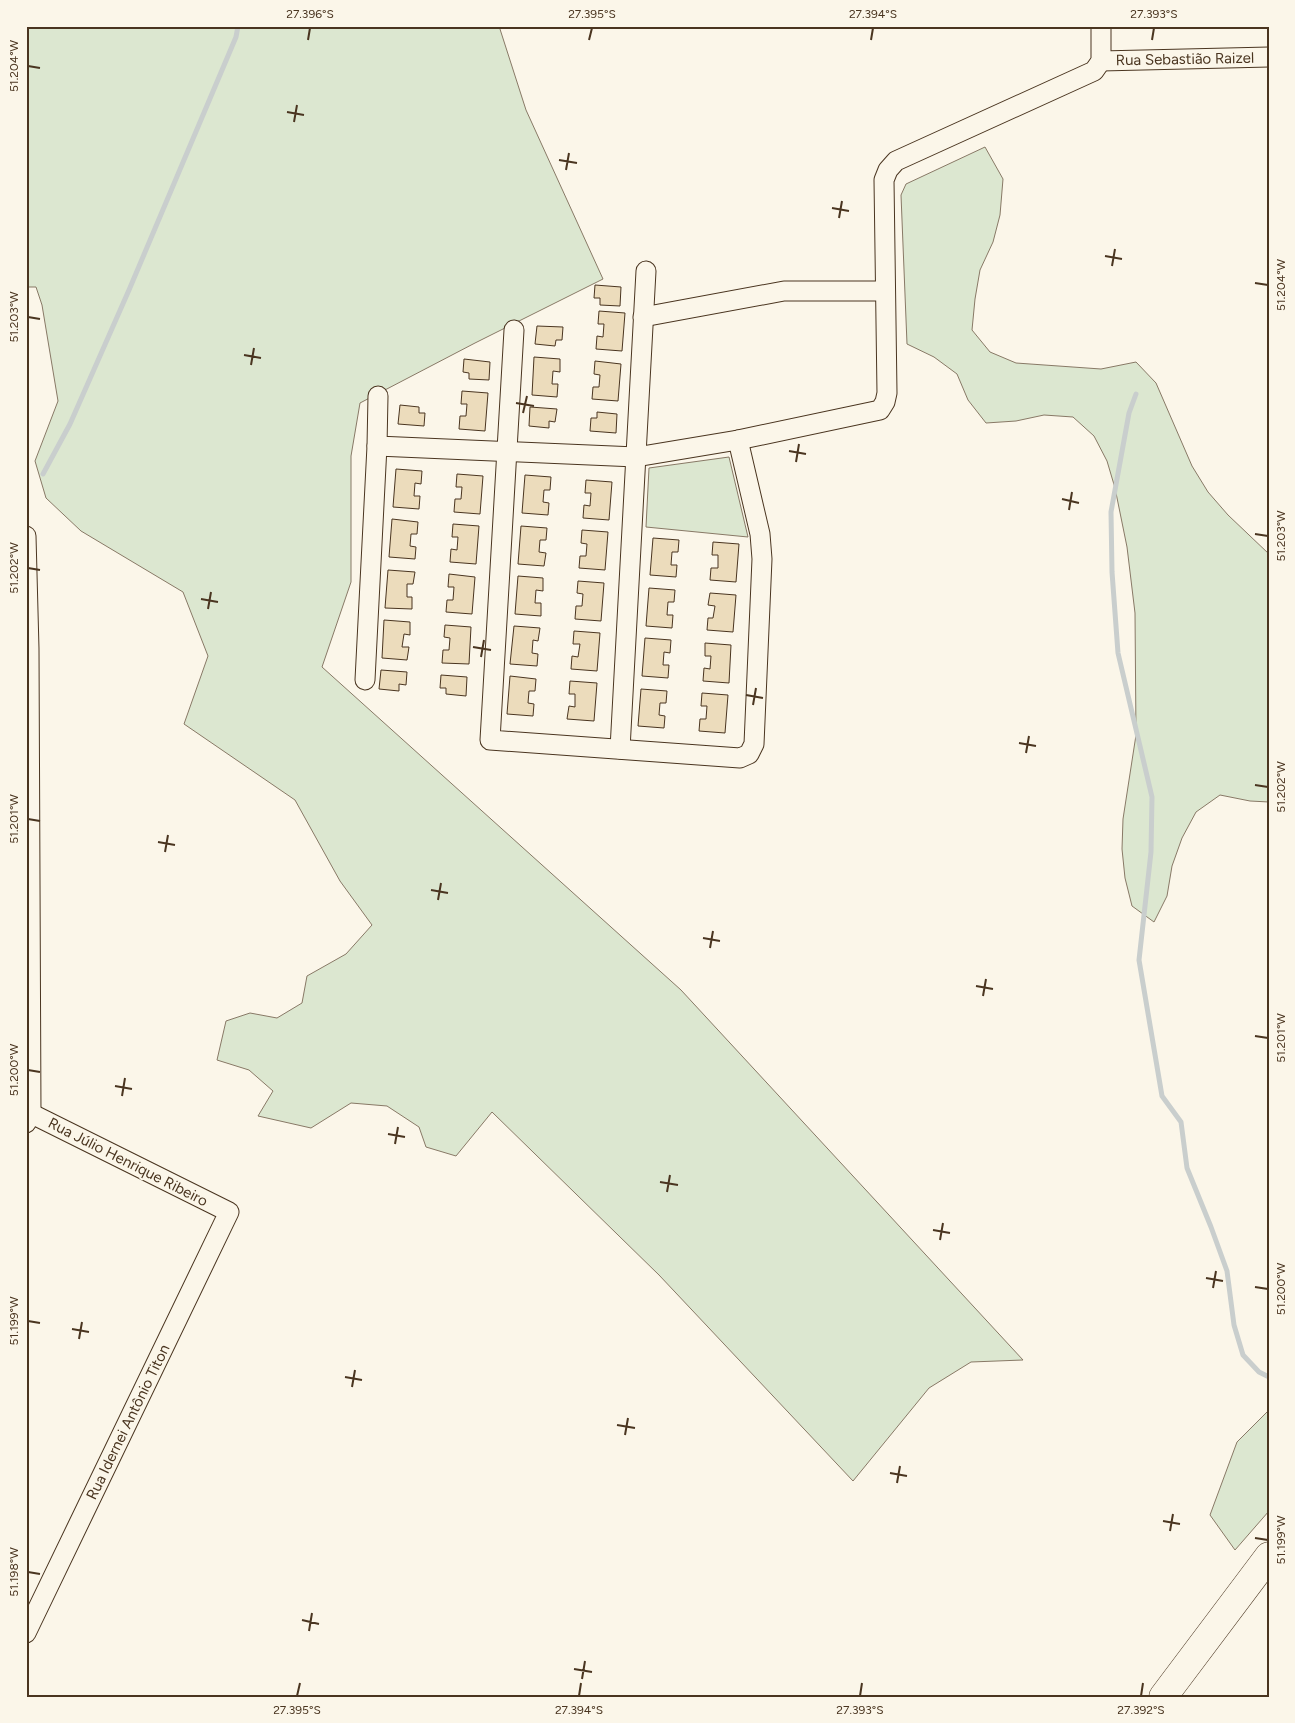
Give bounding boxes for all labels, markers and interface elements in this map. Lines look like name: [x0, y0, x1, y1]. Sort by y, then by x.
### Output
text: 27.396°S: [286, 7, 334, 21]
text: 27.395°S: [568, 7, 616, 21]
text: 27.394°S: [849, 7, 897, 21]
text: 27.393°S: [1130, 7, 1178, 21]
text: 51.204°W: [7, 39, 21, 92]
street label: Rua Sebastião Raizel: [1116, 49, 1254, 69]
text: 51.204°W: [1274, 258, 1288, 311]
text: 51.203°W: [7, 291, 21, 343]
text: 51.203°W: [1274, 510, 1288, 562]
text: 51.202°W: [7, 542, 21, 594]
text: 51.202°W: [1274, 761, 1288, 813]
text: 51.201°W: [7, 794, 21, 844]
text: 51.201°W: [1274, 1013, 1288, 1063]
text: 51.200°W: [7, 1043, 21, 1096]
street label: Rua Júlio Henrique Ribeiro: [45, 1114, 211, 1210]
text: 51.200°W: [1274, 1262, 1288, 1315]
text: 51.199°W: [7, 1296, 21, 1345]
street label: Rua Idernei Antônio Titon: [83, 1341, 173, 1503]
text: 51.199°W: [1274, 1515, 1288, 1564]
text: 51.198°W: [7, 1547, 21, 1597]
text: 27.395°S: [273, 1703, 321, 1717]
text: 27.394°S: [555, 1703, 603, 1717]
text: 27.393°S: [836, 1703, 884, 1717]
text: 27.392°S: [1117, 1703, 1165, 1717]

